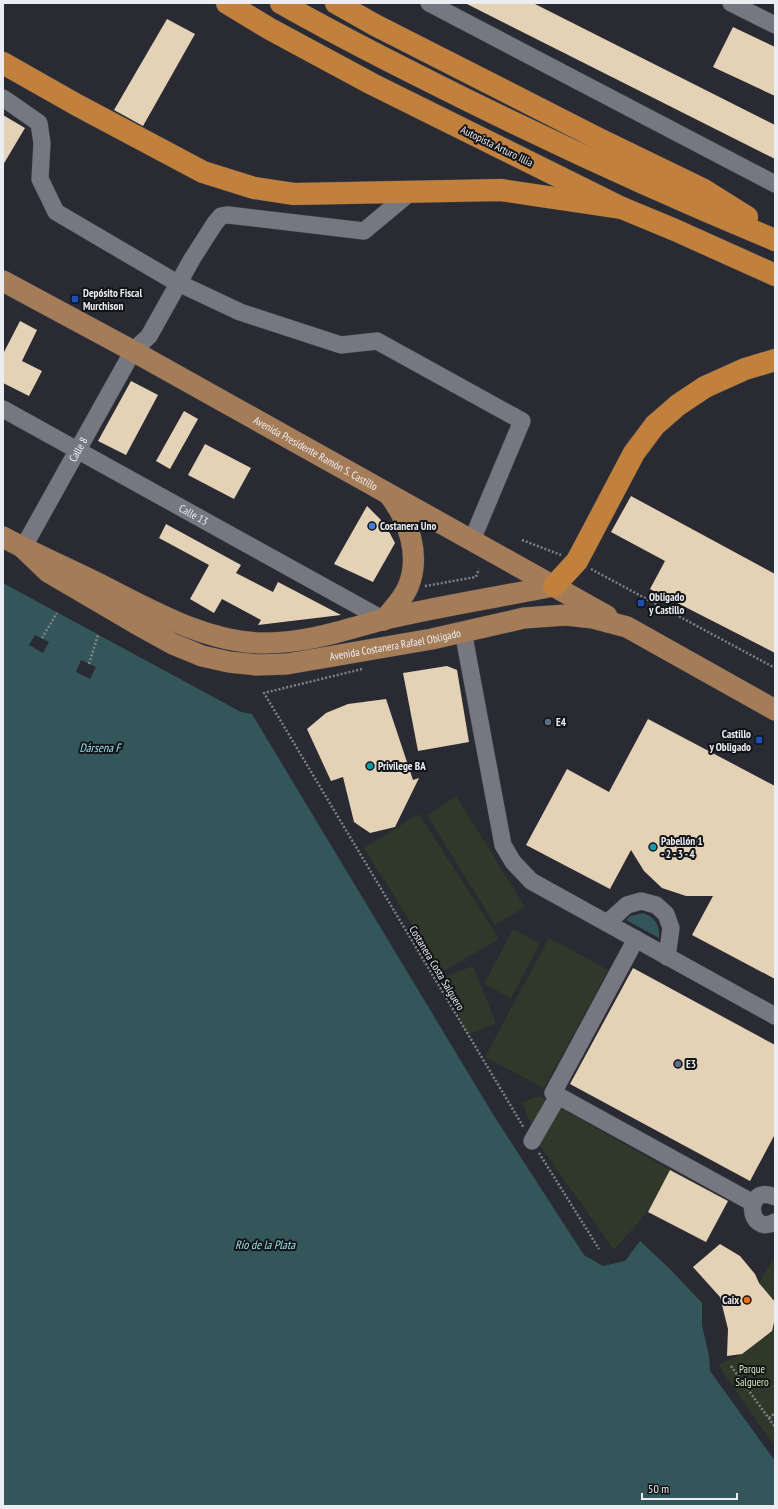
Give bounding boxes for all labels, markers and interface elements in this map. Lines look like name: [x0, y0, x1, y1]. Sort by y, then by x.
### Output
street label: Autopista Arturo Illia: [458, 122, 536, 170]
place label: Depósito Fiscal Murchison: [83, 286, 142, 313]
marker: Depósito Fiscal Murchison: [70, 294, 80, 304]
street label: Avenida Presidente Ramón S. Castillo: [251, 413, 381, 494]
street label: Calle 8: [66, 434, 91, 464]
street label: Calle 13: [177, 501, 211, 528]
place label: Costanera Uno: [380, 519, 436, 533]
marker: Costanera Uno: [367, 521, 377, 531]
place label: Obligado y Castillo: [648, 590, 685, 617]
marker: Obligado y Castillo: [636, 598, 646, 608]
street label: Avenida Costanera Rafael Obligado: [328, 626, 462, 664]
place label: E4: [556, 715, 567, 729]
marker: E4: [543, 717, 553, 727]
place label: Castillo y Obligado: [708, 727, 751, 754]
marker: Castillo y Obligado: [754, 735, 764, 745]
water label: Dársena F: [80, 740, 123, 755]
place label: Privilege BA: [378, 759, 426, 773]
marker: Privilege BA: [365, 761, 375, 771]
place label: Pabellón 1 - 2 - 3 - 4: [661, 834, 703, 861]
marker: Pabellón 1 - 2 - 3 - 4: [648, 842, 658, 852]
street label: Costanera Costa Salguero: [406, 923, 468, 1013]
place label: E3: [686, 1057, 696, 1071]
marker: E3: [673, 1059, 683, 1069]
water label: Río de la Plata: [235, 1237, 296, 1252]
place label: Caix: [722, 1293, 739, 1307]
marker: Caix: [742, 1295, 752, 1305]
park label: Parque Salguero: [735, 1362, 769, 1389]
scale bar: [642, 1475, 737, 1501]
text: 50 m: [648, 1481, 669, 1496]

